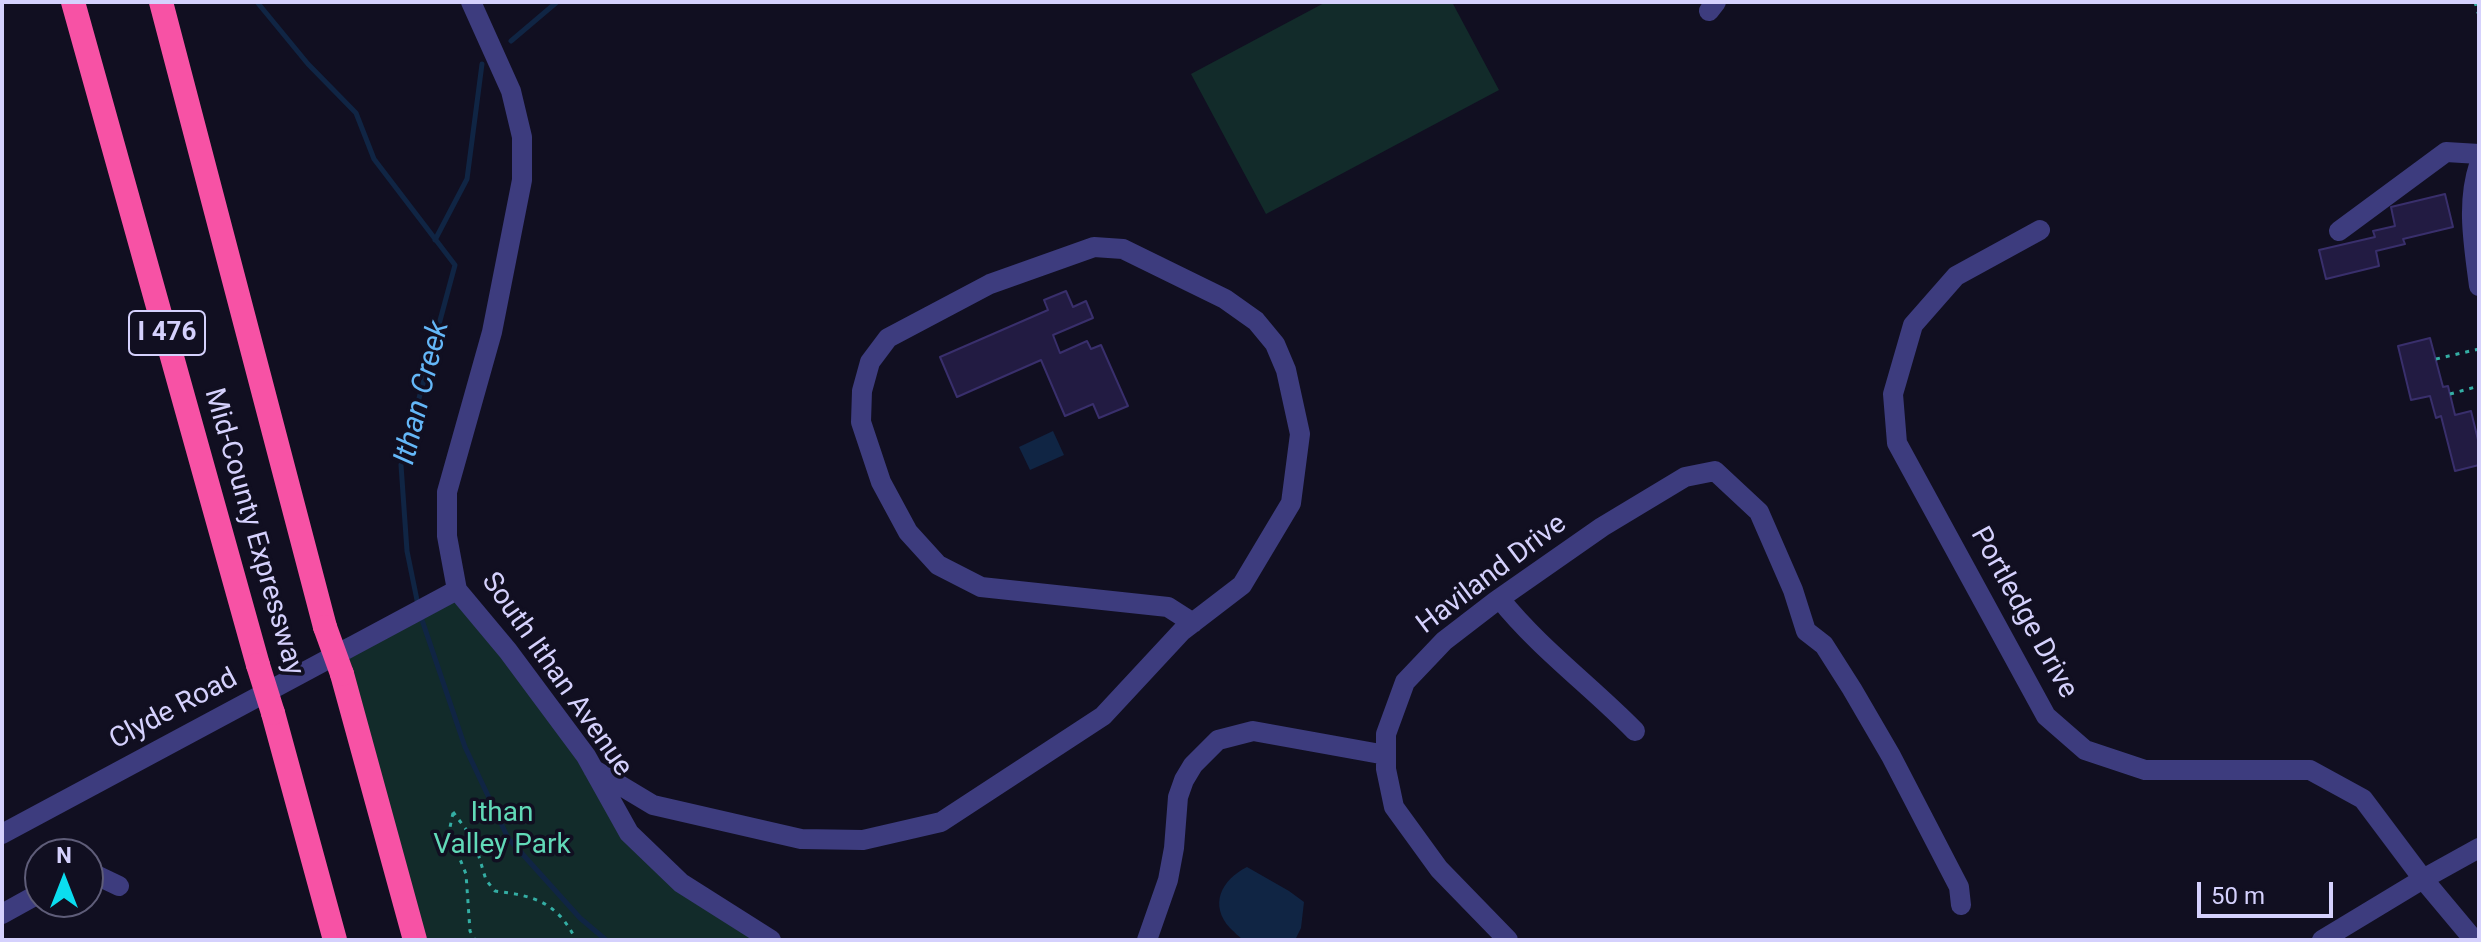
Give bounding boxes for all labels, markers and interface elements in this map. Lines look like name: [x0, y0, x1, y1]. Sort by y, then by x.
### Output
road number: I 476: [129, 311, 205, 355]
water label: Ithan Creek: [388, 317, 458, 469]
street label: Mid-County Expressway: [196, 385, 310, 679]
street label: Haviland Drive: [1411, 508, 1573, 642]
street label: Portledge Drive: [1962, 521, 2084, 705]
street label: South Ithan Avenue: [473, 567, 639, 783]
street label: Clyde Road: [104, 662, 244, 758]
park label: Ithan Valley Park: [433, 797, 571, 863]
north arrow: [24, 838, 104, 918]
text: N: [56, 843, 72, 868]
scale bar: [2201, 866, 2337, 916]
text: 50 m: [2211, 882, 2265, 910]

